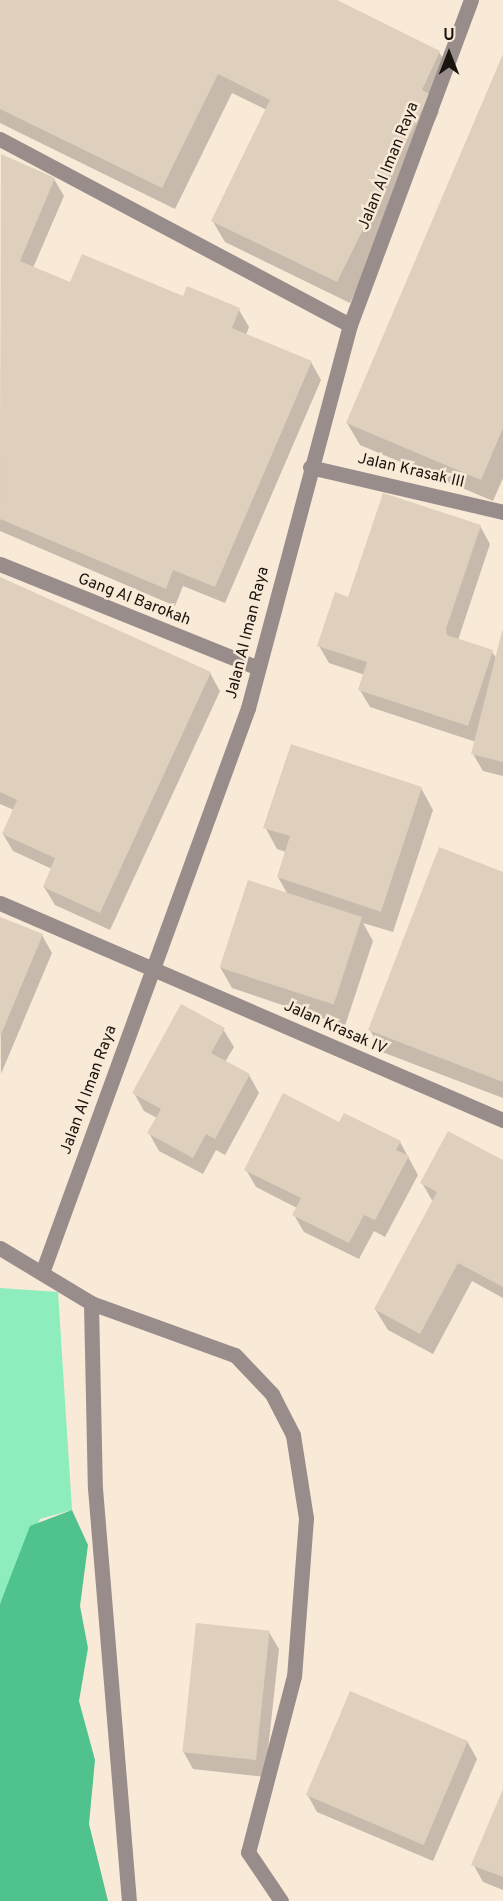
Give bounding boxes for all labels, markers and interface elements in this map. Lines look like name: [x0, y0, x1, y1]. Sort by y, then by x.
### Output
north arrow: [419, 24, 479, 84]
text: U: [443, 26, 455, 46]
street label: Jalan Al Iman Raya: [355, 99, 423, 233]
street label: Jalan Krasak III: [356, 449, 466, 493]
street label: Jalan Al Iman Raya: [222, 564, 274, 702]
street label: Gang Al Barokah: [75, 570, 193, 630]
street label: Jalan Krasak IV: [281, 997, 389, 1059]
street label: Jalan Al Iman Raya: [57, 1023, 121, 1157]

